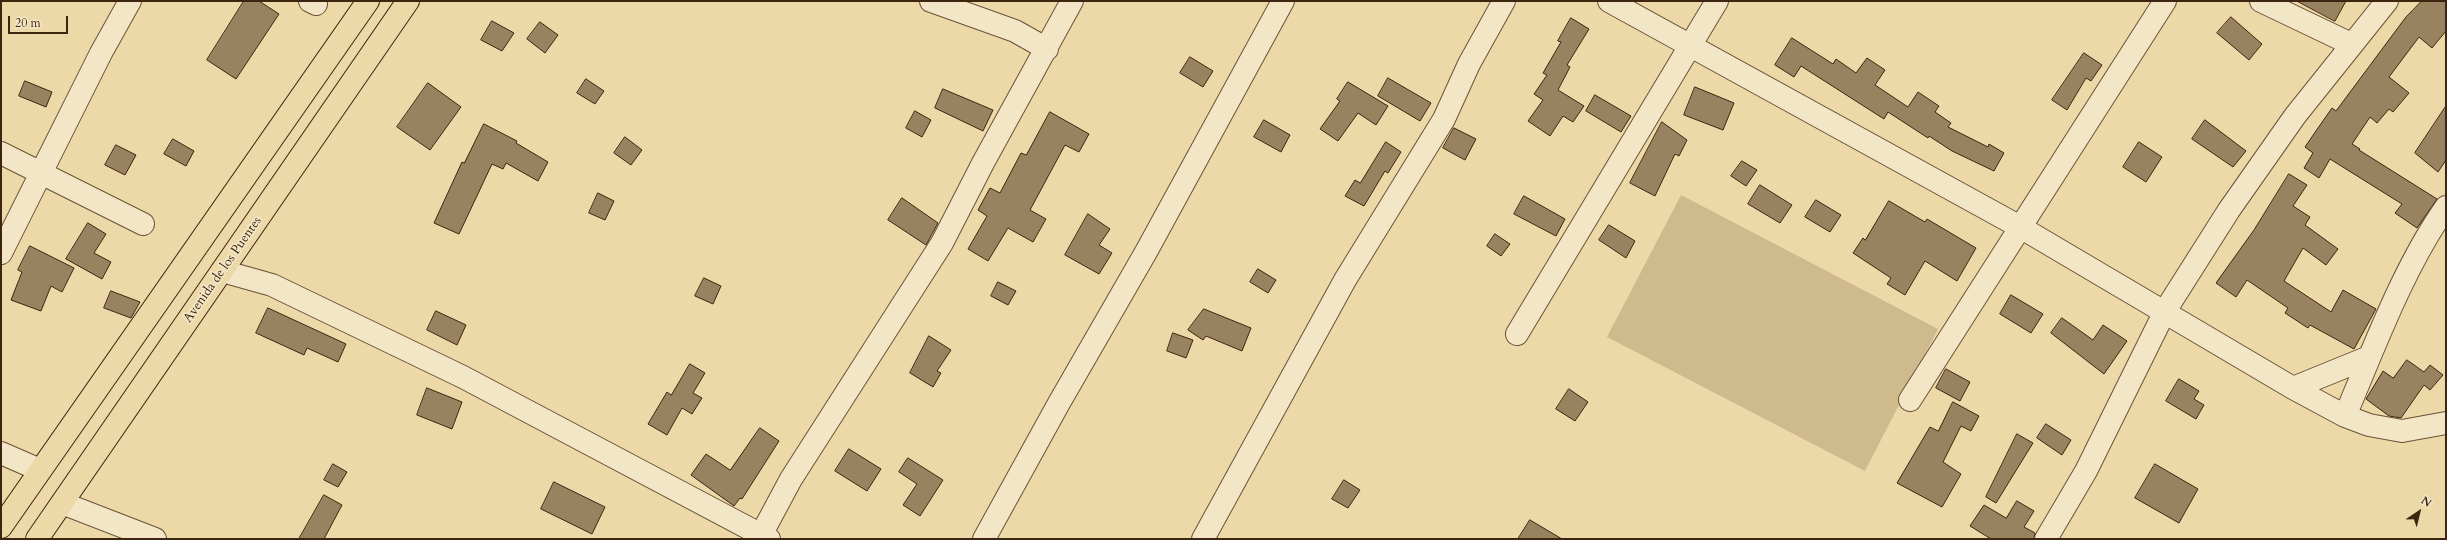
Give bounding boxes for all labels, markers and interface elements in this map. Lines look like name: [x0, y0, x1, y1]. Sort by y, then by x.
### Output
scale bar: [10, 8, 70, 34]
text: 20 m: [15, 15, 41, 31]
street label: Avenida de los Puentes: [181, 214, 265, 326]
north arrow: [2399, 492, 2439, 532]
text: N: [2418, 493, 2434, 511]

